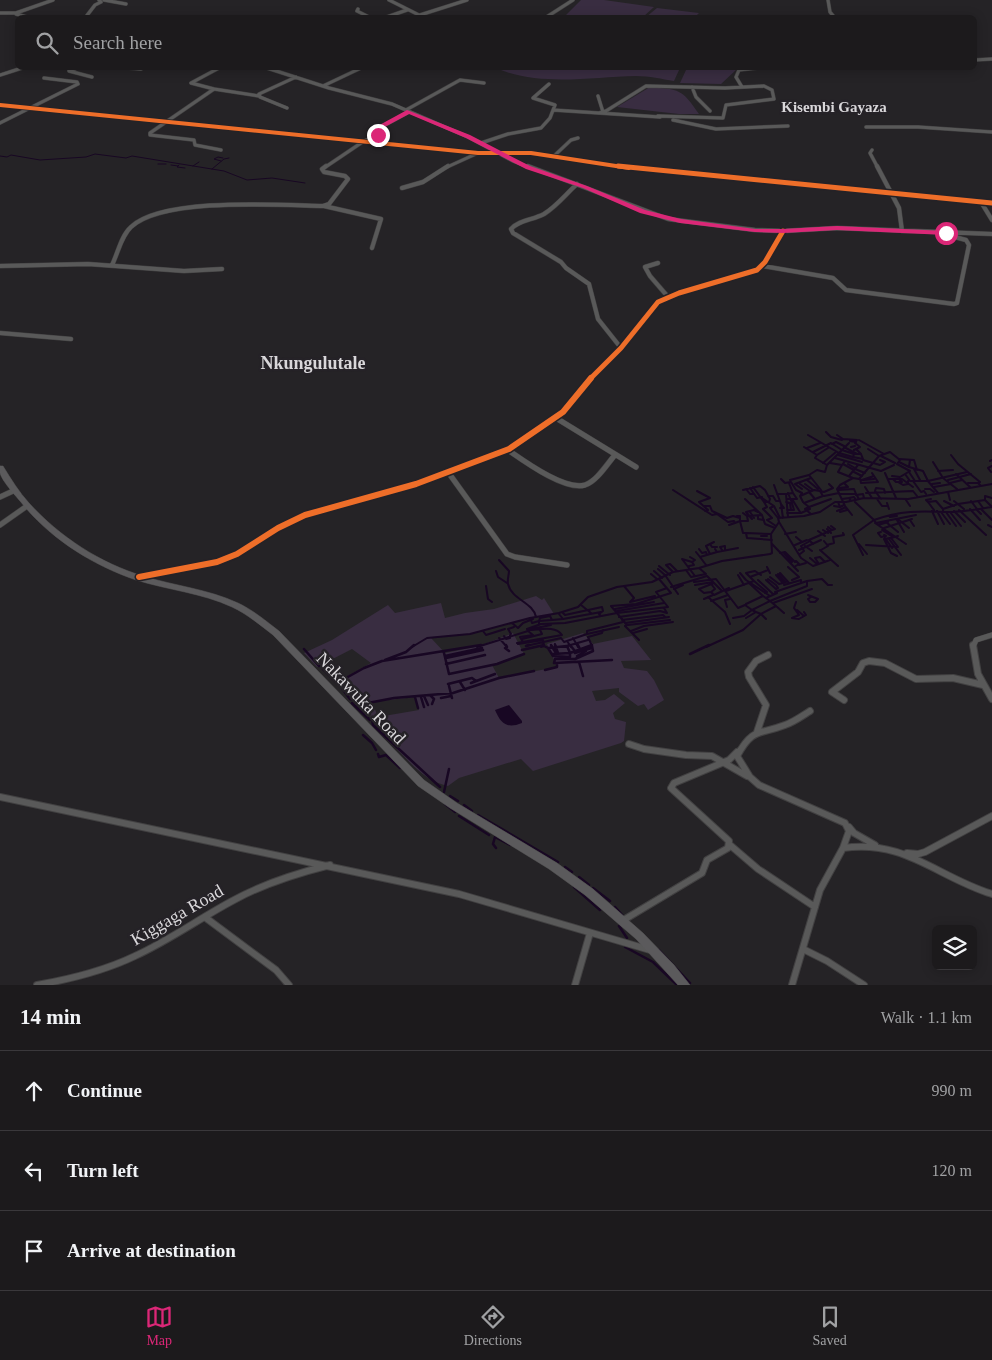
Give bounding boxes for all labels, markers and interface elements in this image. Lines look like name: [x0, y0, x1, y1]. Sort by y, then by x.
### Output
search box: [15, 15, 977, 70]
icon: search: [33, 29, 61, 57]
text: Search here: [73, 32, 162, 53]
district label: Kisembi Gayaza: [781, 99, 887, 115]
route end: [367, 124, 390, 147]
route start: [935, 222, 958, 245]
district label: Nkungulutale: [260, 353, 366, 373]
street label: Nakawuka Road: [312, 648, 410, 748]
street label: Kiggaga Road: [127, 880, 227, 950]
map controls: [932, 925, 977, 970]
button: layers: [932, 925, 977, 970]
text: 14 min: [20, 1005, 81, 1029]
text: Walk · 1.1 km: [881, 1009, 972, 1026]
icon: ahead: [20, 1077, 48, 1105]
text: Continue: [67, 1080, 142, 1101]
text: 990 m: [932, 1082, 972, 1099]
icon: left: [20, 1157, 48, 1185]
text: Turn left: [67, 1160, 139, 1181]
text: 120 m: [932, 1162, 972, 1179]
icon: arrive: [20, 1237, 48, 1265]
text: Arrive at destination: [67, 1240, 236, 1261]
tab: Map: [145, 1303, 173, 1349]
tab: Directions: [464, 1303, 522, 1349]
tab: Saved: [813, 1303, 847, 1349]

